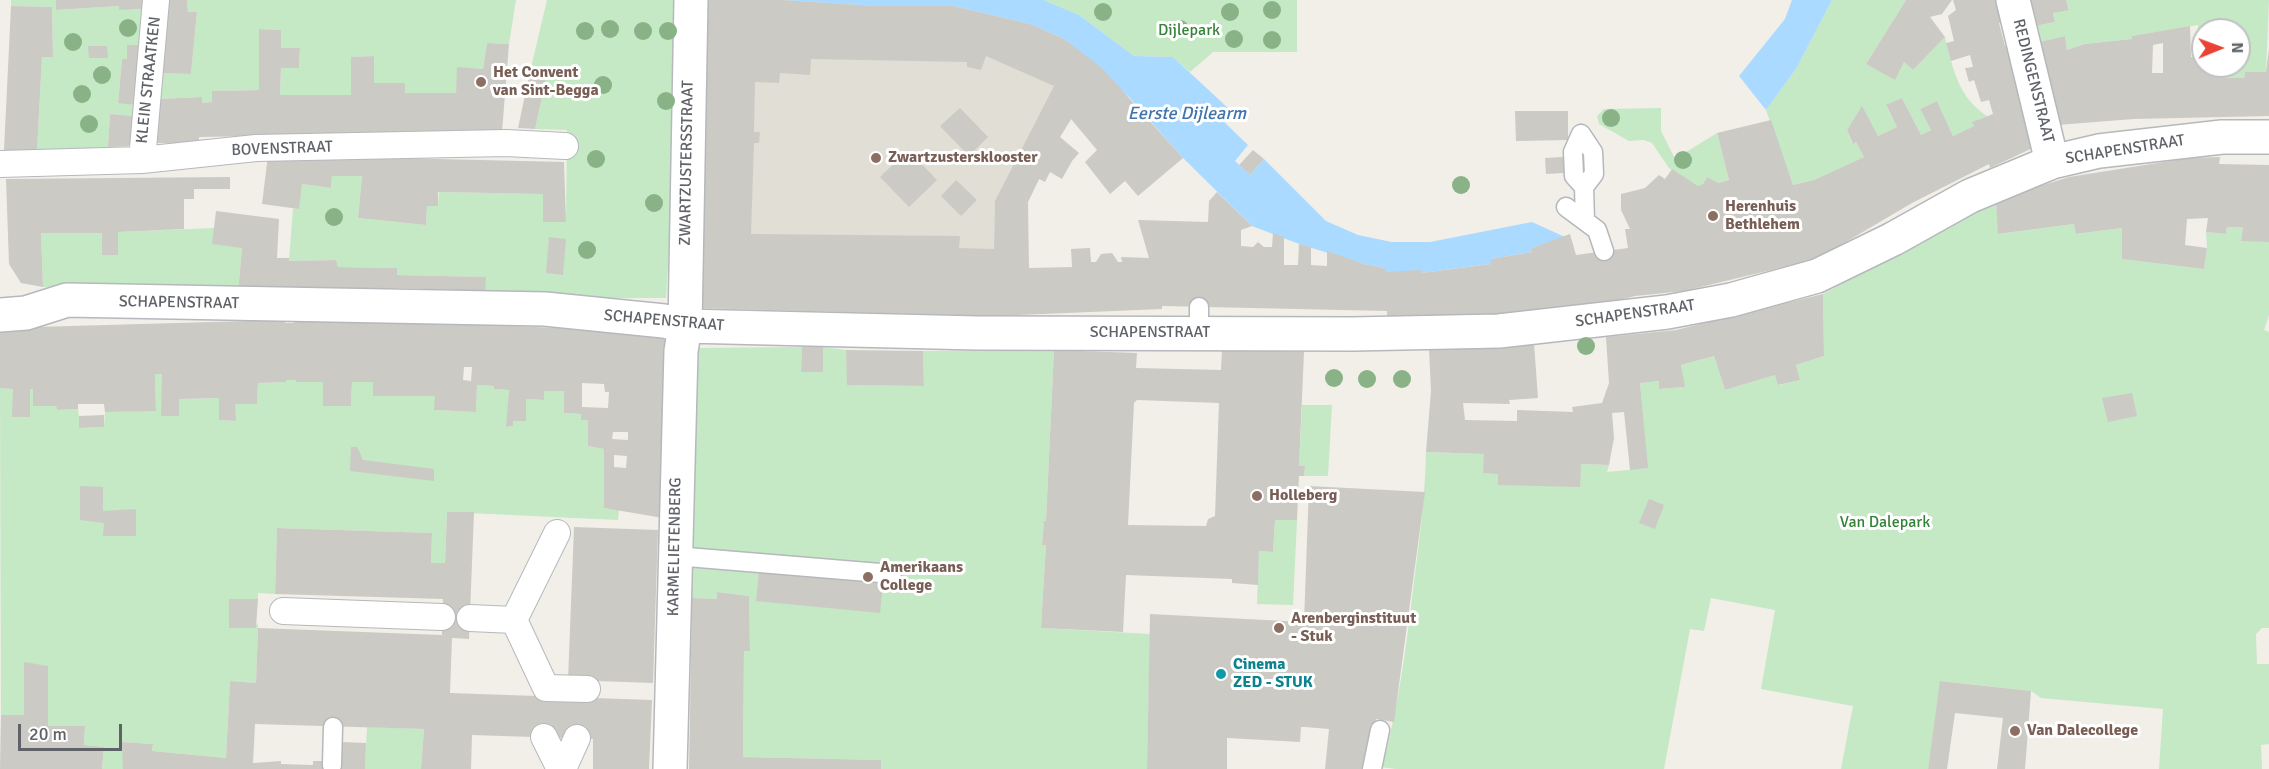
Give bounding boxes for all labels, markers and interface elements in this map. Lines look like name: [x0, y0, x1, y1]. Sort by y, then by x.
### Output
street label: KLEIN STRAATKEN: [133, 15, 165, 145]
street label: REDINGENSTRAAT: [2008, 17, 2058, 145]
north arrow: [2191, 18, 2251, 78]
park label: Dijlepark: [1158, 21, 1220, 41]
text: N: [2227, 42, 2247, 53]
place label: Het Convent van Sint-Begga: [493, 63, 599, 101]
marker: Het Convent van Sint-Begga: [474, 75, 488, 89]
street label: ZWARTZUSTERSSTRAAT: [676, 80, 698, 246]
water label: Eerste Dijlearm: [1128, 103, 1246, 125]
street label: SCHAPENSTRAAT: [2064, 131, 2186, 169]
street label: BOVENSTRAAT: [231, 138, 333, 160]
place label: Zwartzustersklooster: [888, 148, 1038, 168]
marker: Zwartzustersklooster: [869, 151, 883, 165]
place label: Herenhuis Bethlehem: [1725, 197, 1800, 235]
marker: Herenhuis Bethlehem: [1706, 209, 1720, 223]
street label: SCHAPENSTRAAT: [119, 292, 239, 314]
street label: SCHAPENSTRAAT: [1574, 296, 1696, 332]
street label: SCHAPENSTRAAT: [603, 306, 725, 336]
street label: SCHAPENSTRAAT: [1090, 323, 1210, 343]
street label: KARMELIETENBERG: [664, 477, 686, 617]
place label: Holleberg: [1269, 486, 1337, 506]
marker: Holleberg: [1250, 489, 1264, 503]
park label: Van Dalepark: [1840, 513, 1930, 533]
place label: Amerikaans College: [880, 558, 963, 596]
marker: Amerikaans College: [861, 570, 875, 584]
place label: Arenberginstituut - Stuk: [1291, 609, 1416, 647]
marker: Arenberginstituut - Stuk: [1272, 621, 1286, 635]
place label: Cinema ZED - STUK: [1233, 655, 1313, 693]
marker: Cinema ZED - STUK: [1214, 667, 1228, 681]
scale bar: [21, 712, 124, 750]
place label: Van Dalecollege: [2027, 721, 2138, 741]
text: 20 m: [29, 723, 67, 745]
marker: Van Dalecollege: [2008, 724, 2022, 738]

